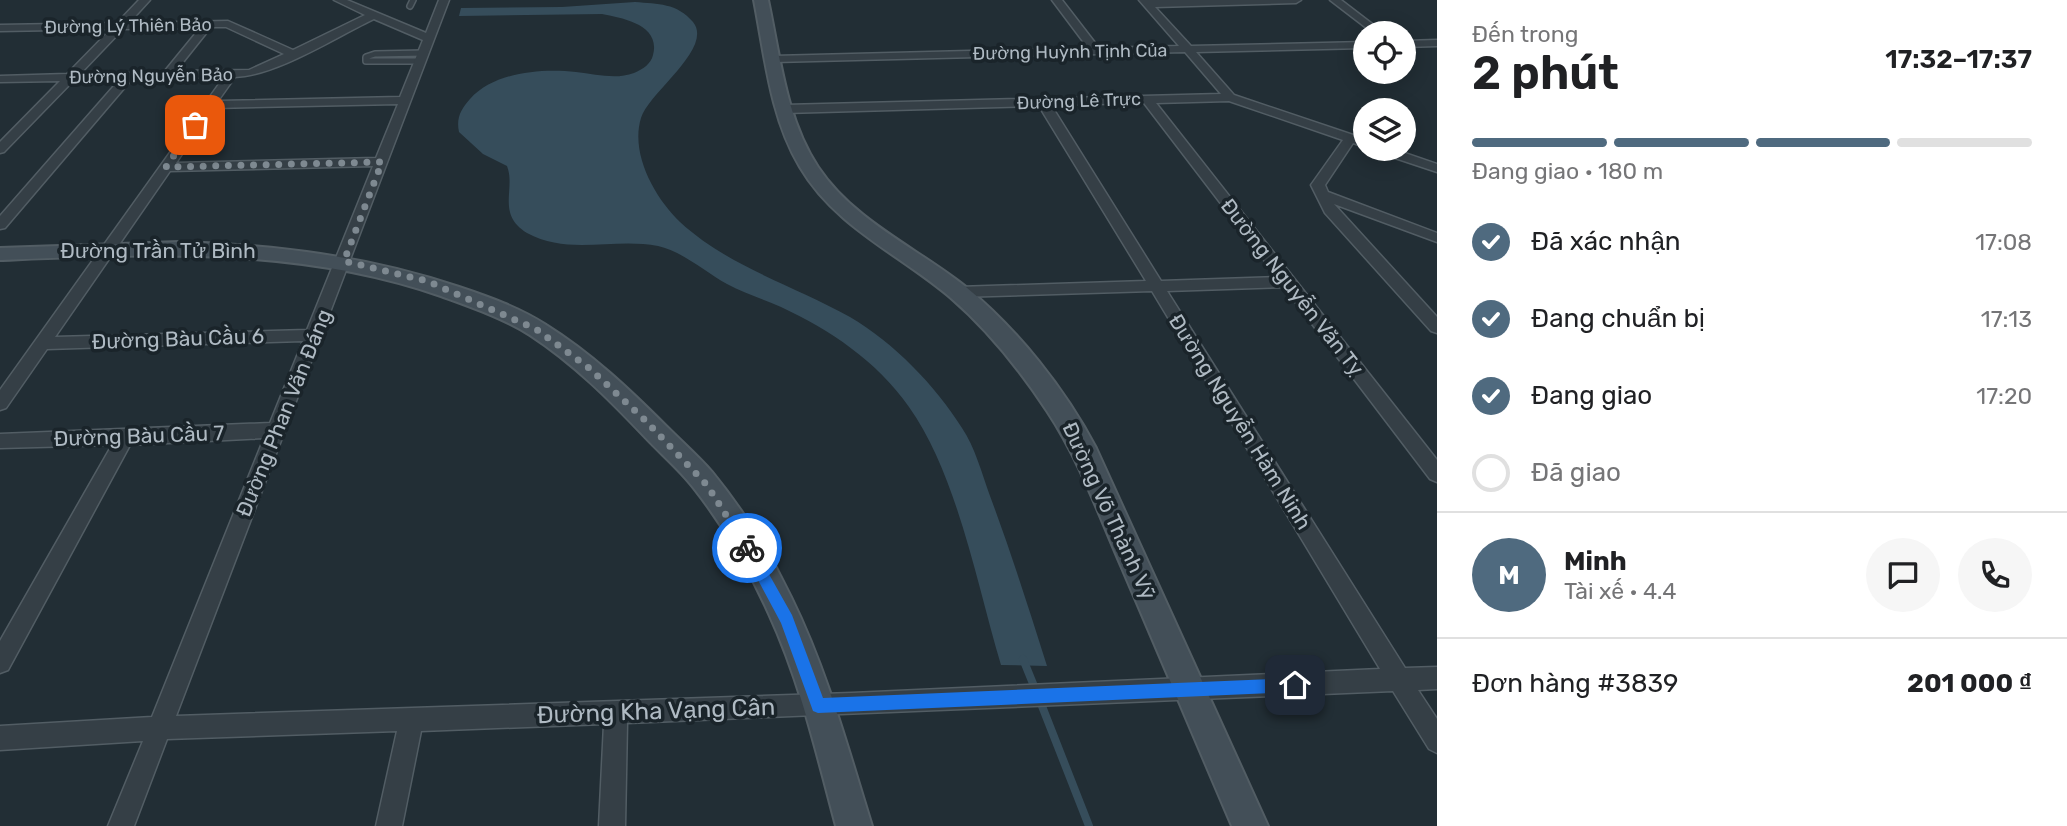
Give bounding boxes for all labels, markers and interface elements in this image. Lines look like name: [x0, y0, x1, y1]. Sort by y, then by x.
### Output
street label: Đường Lý Thiên Bảo: [44, 14, 212, 38]
text: Đến trong: [1472, 20, 1578, 48]
map controls: [1353, 21, 1416, 161]
button: locate: [1353, 21, 1416, 84]
street label: Đường Huỳnh Tịnh Của: [973, 39, 1167, 65]
text: 17:32–17:37: [1885, 44, 2032, 75]
text: 2 phút: [1472, 46, 1619, 101]
street label: Đường Nguyễn Bảo: [69, 63, 233, 88]
street label: Đường Lê Trực: [1017, 88, 1142, 114]
pin: [165, 95, 225, 155]
button: layers: [1353, 98, 1416, 161]
icon: bag: [176, 106, 214, 144]
text: Đang giao · 180 m: [1472, 157, 1663, 185]
street label: Đường Nguyễn Văn Tỵ: [1216, 193, 1369, 380]
icon: check: [1472, 223, 1510, 261]
text: Đã xác nhận: [1531, 226, 1681, 257]
text: 17:08: [1975, 228, 2032, 256]
street label: Đường Trần Tử Bình: [60, 238, 256, 263]
icon: check: [1472, 300, 1510, 338]
text: Đang chuẩn bị: [1531, 303, 1705, 334]
street label: Đường Phan Văn Đáng: [230, 305, 337, 520]
text: 17:13: [1981, 305, 2032, 333]
street label: Đường Nguyễn Hàm Ninh: [1164, 309, 1317, 534]
street label: Đường Bàu Cầu 6: [91, 323, 265, 354]
icon: check: [1472, 377, 1510, 415]
text: Đang giao: [1531, 380, 1652, 411]
text: 17:20: [1976, 382, 2032, 410]
street label: Đường Võ Thành Vỹ: [1057, 418, 1162, 604]
street label: Đường Bàu Cầu 7: [53, 420, 225, 451]
text: Đã giao: [1531, 457, 1621, 488]
courier: [712, 513, 782, 583]
icon: bike: [728, 529, 766, 567]
button: chat: [1866, 538, 1940, 612]
button: phone: [1958, 538, 2032, 612]
text: Minh: [1564, 546, 1627, 577]
text: M: [1498, 560, 1520, 591]
text: Tài xế · 4.4: [1564, 577, 1677, 605]
pin: [1265, 655, 1325, 715]
icon: home: [1276, 666, 1314, 704]
text: Đơn hàng #3839: [1472, 668, 1679, 699]
text: 201 000 ₫: [1907, 668, 2032, 699]
street label: Đường Kha Vạng Cân: [536, 693, 776, 729]

